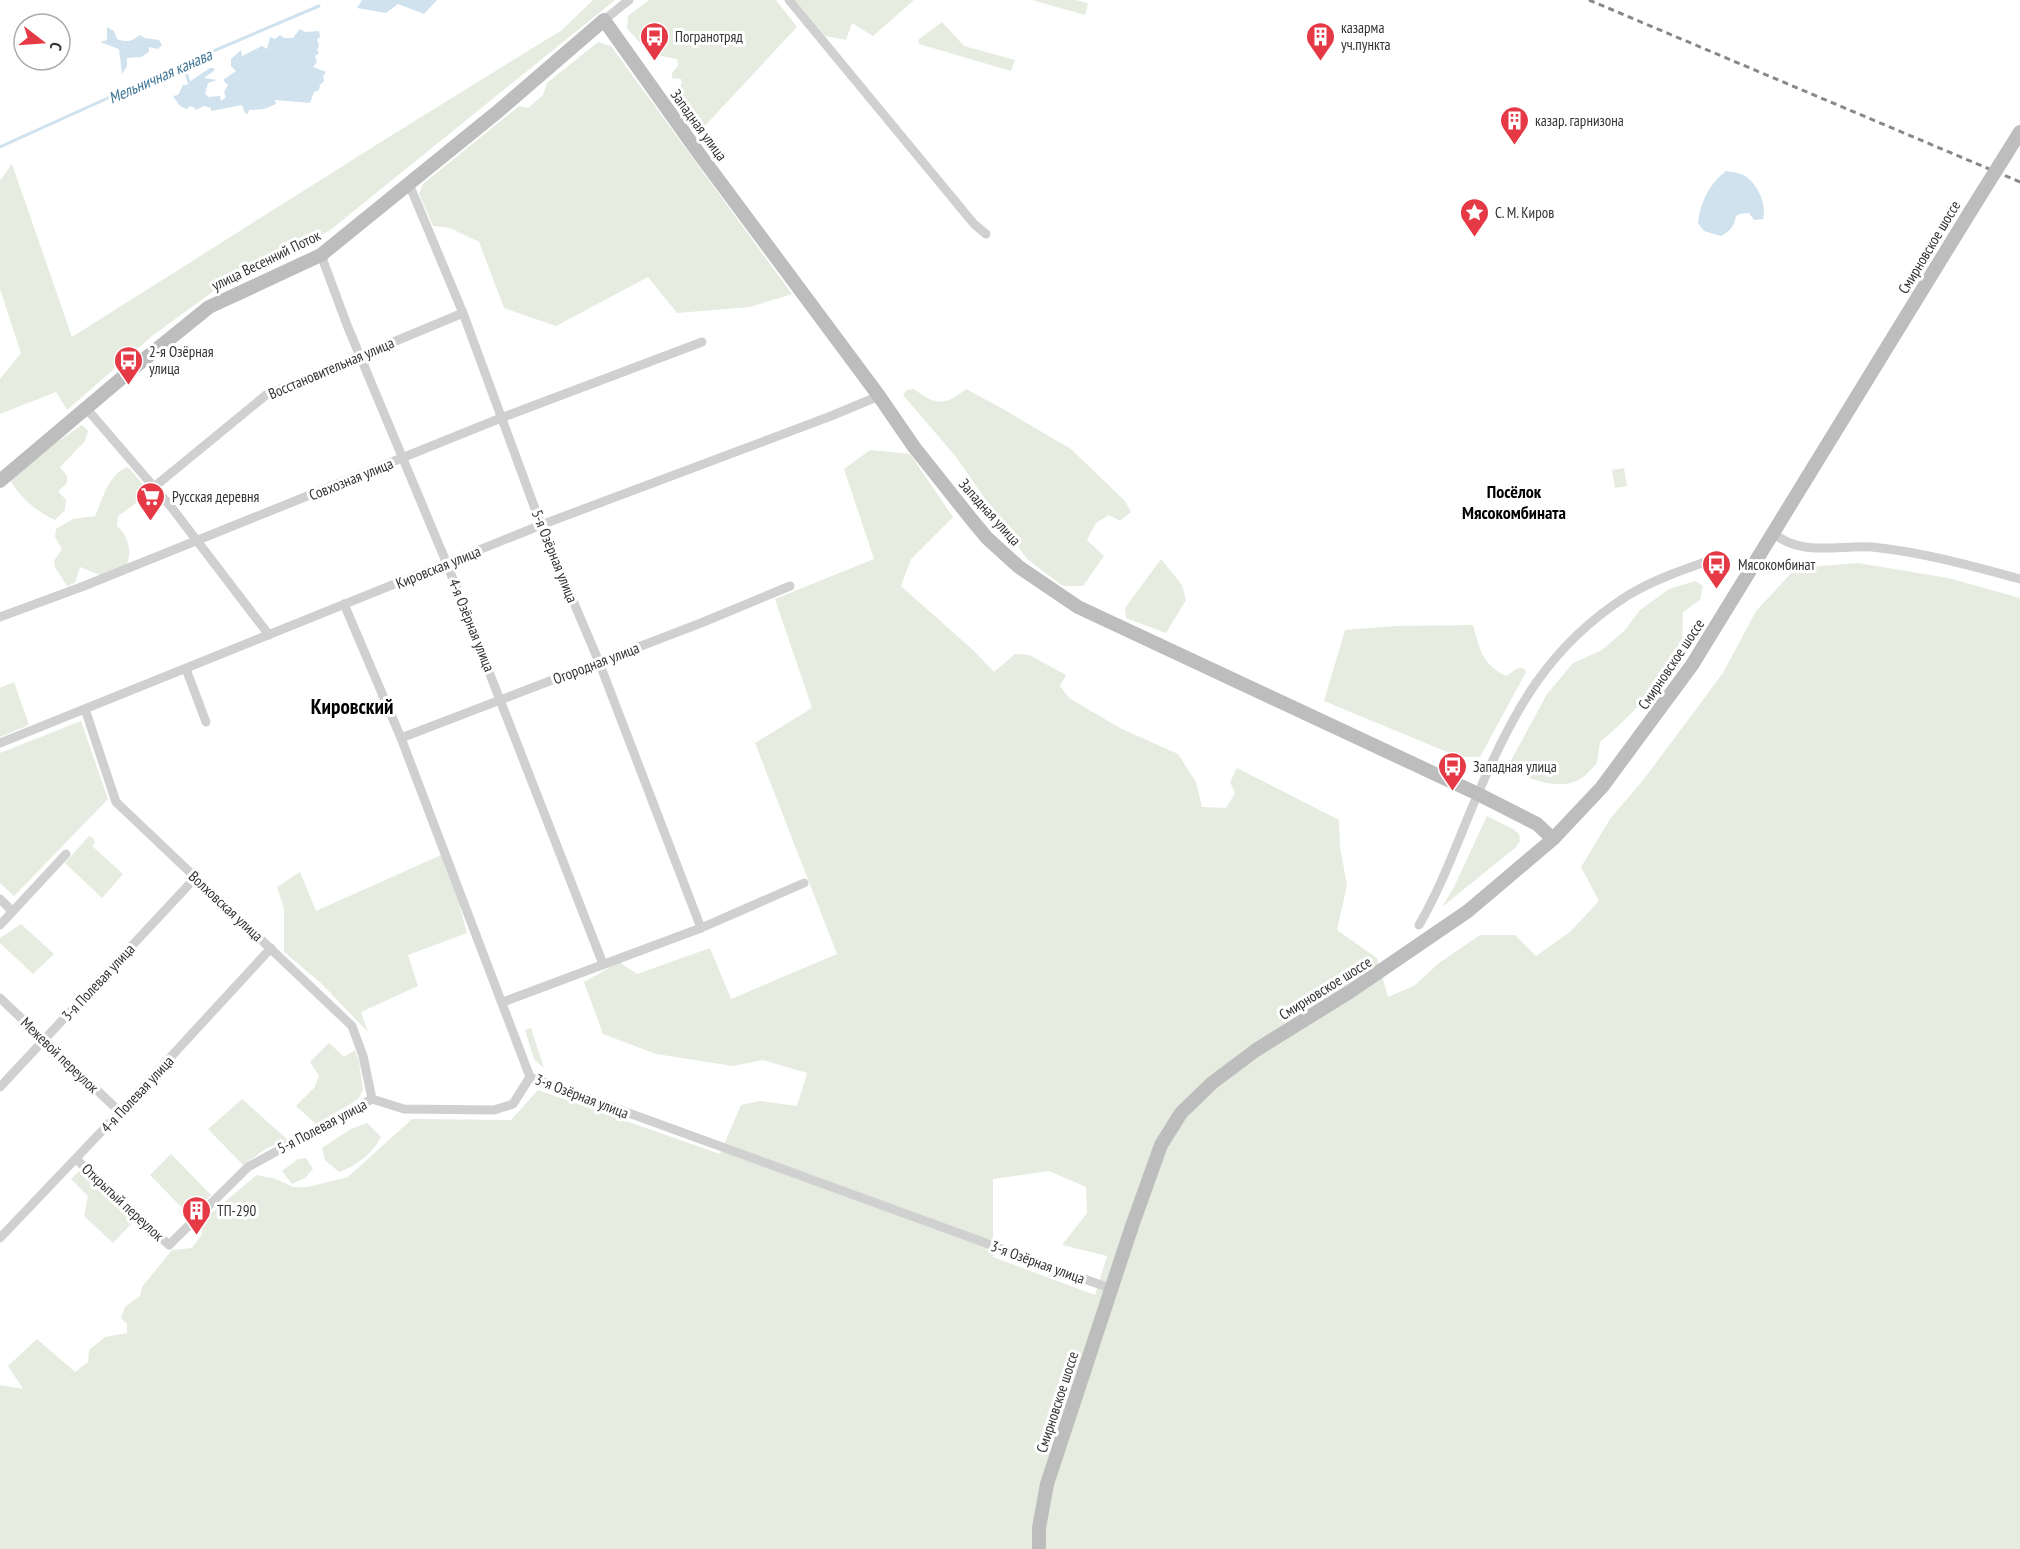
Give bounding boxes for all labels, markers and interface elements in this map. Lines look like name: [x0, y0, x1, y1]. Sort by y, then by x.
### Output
north arrow: [12, 12, 72, 72]
place label: казарма уч.пункта: [1341, 18, 1391, 54]
bus stop icon: Погранотряд: [638, 20, 670, 62]
building icon: казарма уч.пункта: [1304, 20, 1336, 62]
place label: Погранотряд: [675, 27, 743, 46]
text: С: [46, 40, 67, 53]
water label: Мельничная канава: [105, 44, 216, 108]
street label: Западная улица: [667, 86, 731, 164]
building icon: казар. гарнизона: [1498, 104, 1530, 146]
place label: казар. гарнизона: [1535, 111, 1624, 130]
place icon: С. М. Киров: [1458, 196, 1490, 238]
street label: Смирновское шоссе: [1894, 197, 1964, 297]
place label: С. М. Киров: [1495, 203, 1554, 222]
street label: улица Весенний Поток: [208, 225, 324, 295]
street label: Восстановительная улица: [265, 333, 397, 403]
place label: 2-я Озёрная улица: [149, 342, 214, 378]
bus stop icon: 2-я Озёрная улица: [112, 344, 144, 386]
street label: Совхозная улица: [306, 454, 396, 504]
street label: Западная улица: [955, 475, 1025, 549]
supermarket icon: Русская деревня: [135, 480, 167, 522]
district label: Посёлок Мясокомбината: [1462, 480, 1566, 524]
place label: Русская деревня: [172, 487, 260, 506]
street label: 5-я Озёрная улица: [528, 507, 582, 605]
street label: Кировская улица: [393, 541, 483, 593]
bus stop icon: Мясокомбинат: [1701, 548, 1733, 590]
place label: Мясокомбинат: [1738, 555, 1815, 574]
street label: 4-я Озёрная улица: [445, 576, 499, 674]
street label: Смирновское шоссе: [1634, 615, 1708, 713]
street label: Огородная улица: [550, 638, 642, 688]
district label: Кировский: [311, 693, 393, 720]
bus stop icon: Западная улица: [1436, 750, 1468, 792]
place label: Западная улица: [1473, 757, 1557, 776]
street label: Волховская улица: [185, 867, 267, 945]
street label: 3-я Полевая улица: [57, 940, 139, 1024]
street label: Смирновское шоссе: [1275, 952, 1375, 1024]
street label: Межевой переулок: [17, 1013, 103, 1097]
street label: 4-я Полевая улица: [96, 1052, 178, 1136]
street label: 3-я Озёрная улица: [533, 1069, 631, 1123]
street label: 5-я Полевая улица: [274, 1094, 370, 1158]
street label: Открытый переулок: [78, 1159, 168, 1245]
building icon: ТП-290: [180, 1194, 212, 1236]
place label: ТП-290: [217, 1201, 256, 1220]
street label: 3-я Озёрная улица: [988, 1236, 1088, 1288]
street label: Смирновское шоссе: [1032, 1349, 1082, 1455]

